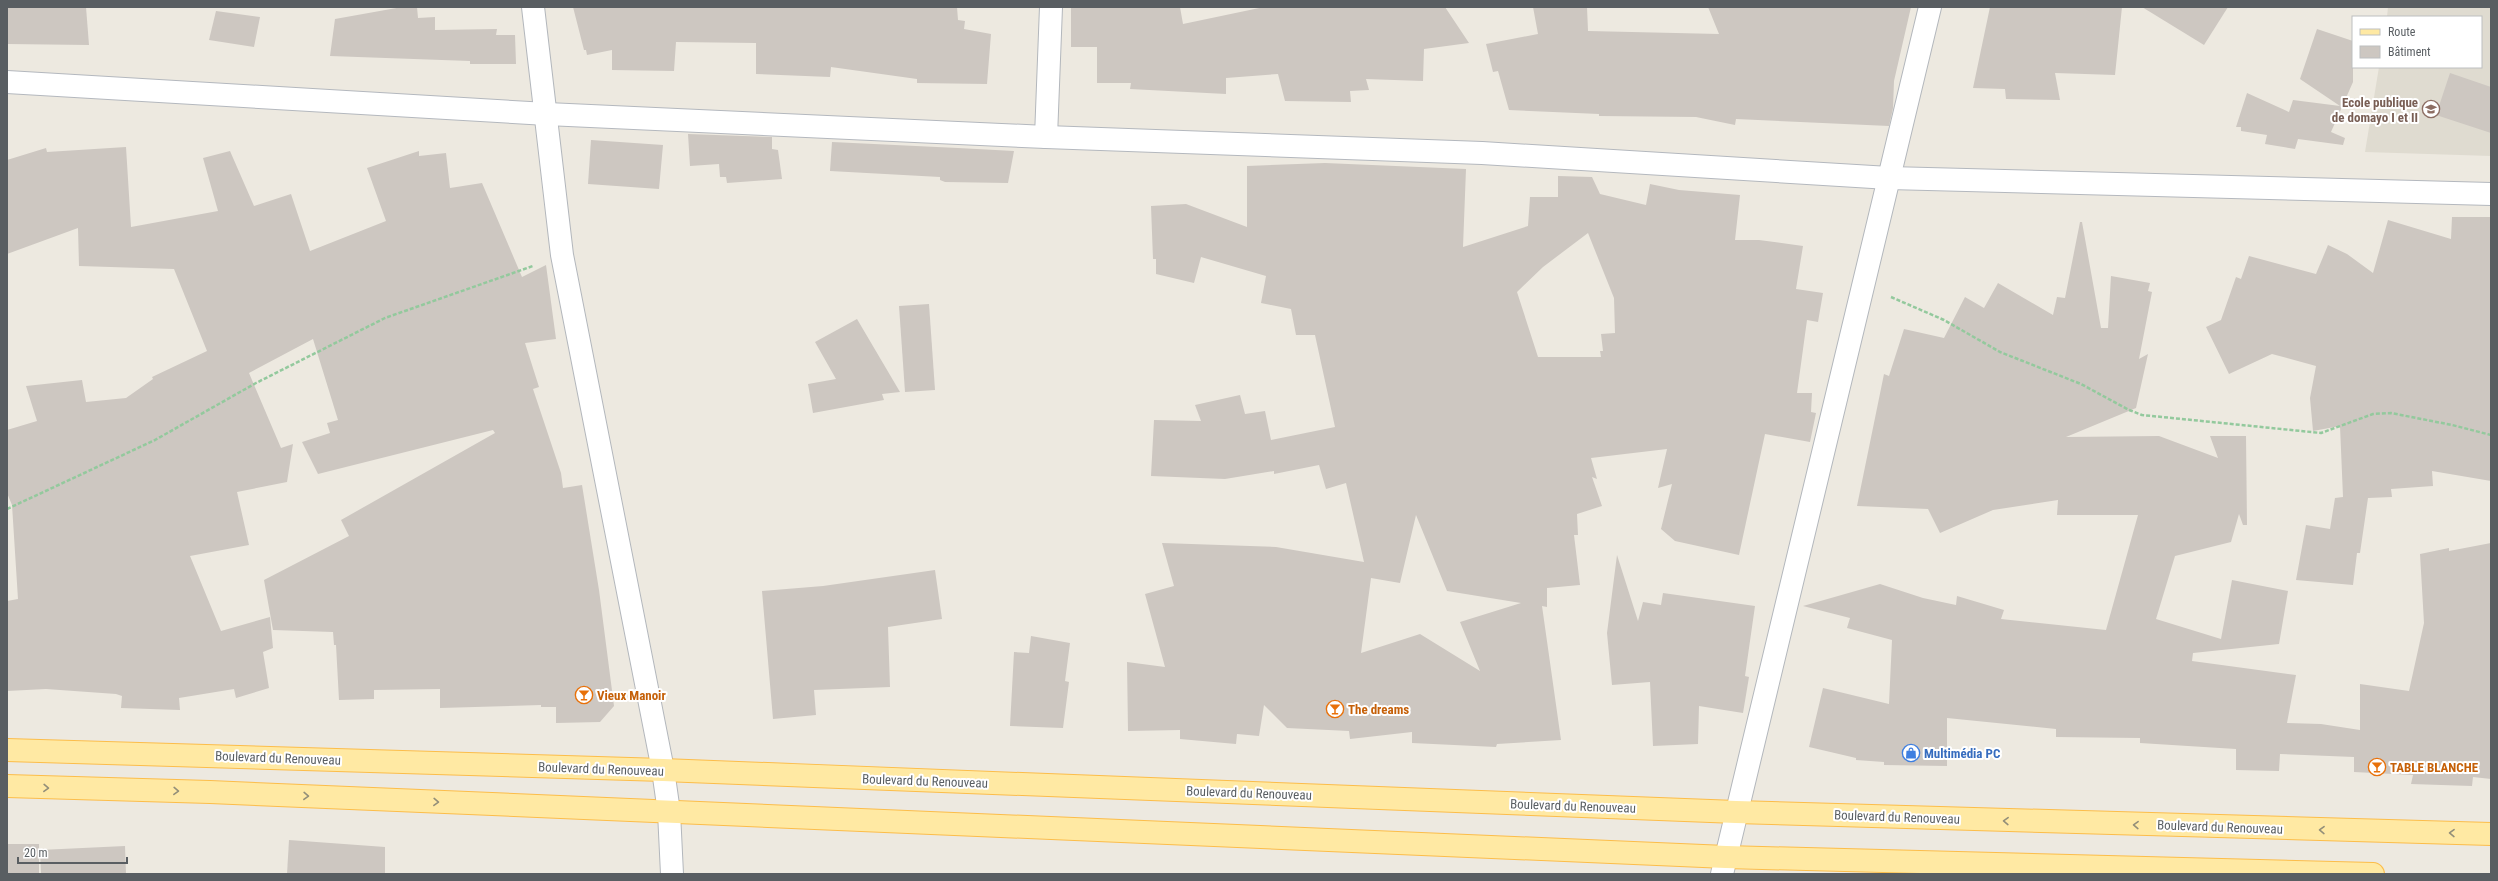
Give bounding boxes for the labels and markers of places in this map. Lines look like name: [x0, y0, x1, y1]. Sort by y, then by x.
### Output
place label: Ecole publique de domayo I et II: [2332, 95, 2418, 125]
school or university icon: Ecole publique de domayo I et II: [2421, 99, 2441, 119]
bar icon: Vieux Manoir: [574, 685, 594, 705]
place label: Vieux Manoir: [597, 688, 666, 703]
bar icon: The dreams: [1325, 699, 1345, 719]
place label: The dreams: [1348, 702, 1409, 717]
shop icon: Multimédia PC: [1901, 743, 1921, 763]
place label: Multimédia PC: [1924, 746, 2001, 761]
bar icon: TABLE BLANCHE: [2367, 757, 2387, 777]
place label: TABLE BLANCHE: [2390, 760, 2479, 775]

